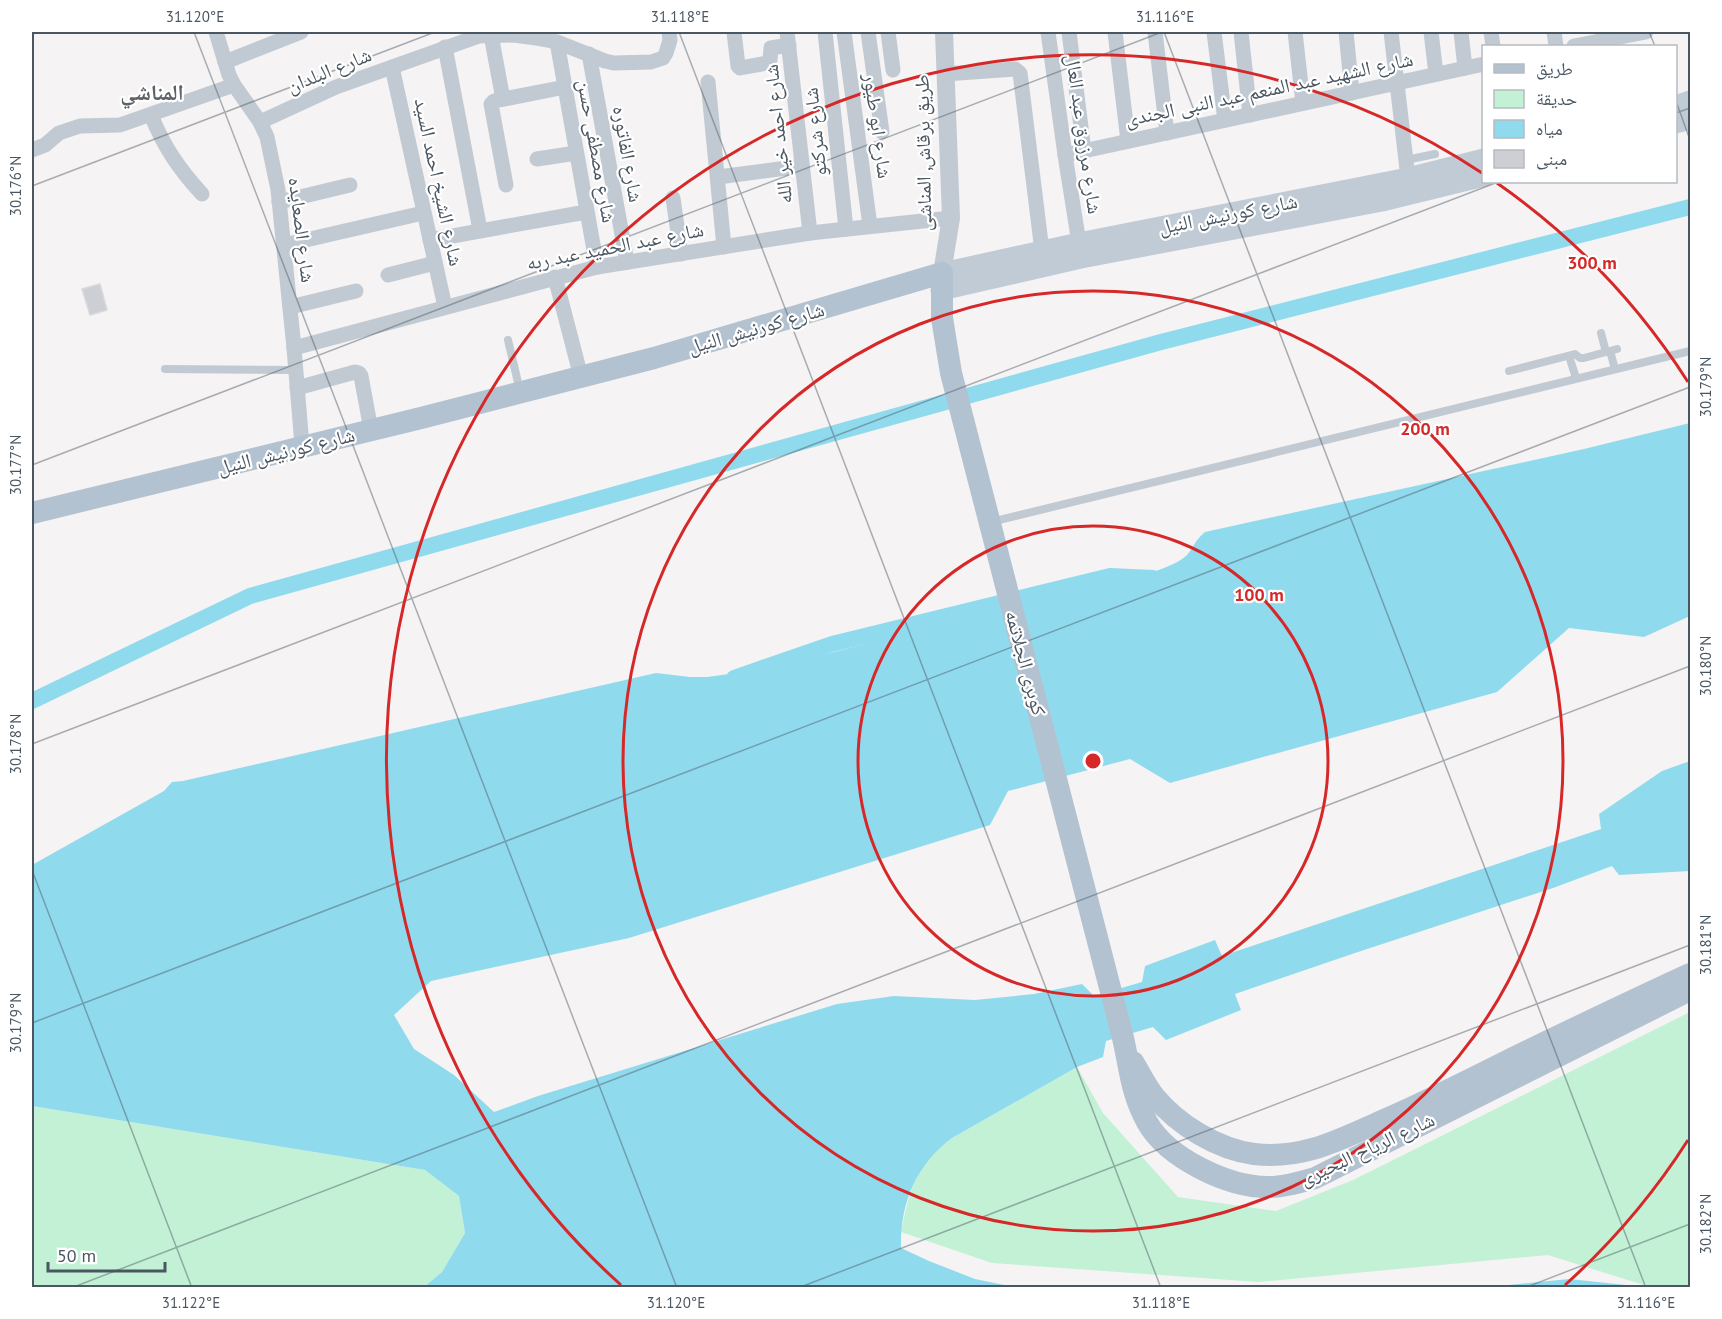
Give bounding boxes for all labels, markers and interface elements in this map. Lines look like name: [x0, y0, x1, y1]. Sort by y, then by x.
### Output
text: 31.120°E: [166, 7, 224, 26]
text: 31.118°E: [651, 7, 709, 26]
text: 31.116°E: [1136, 7, 1194, 26]
street label: شارع البلدان: [283, 41, 375, 99]
legend: [1482, 45, 1677, 183]
street label: شارع الشهيد عبد المنعم عبد النبى الجندى: [1123, 46, 1416, 133]
street label: شارع مرزوق عبد العال: [1060, 53, 1108, 215]
text: طريق: [1536, 57, 1573, 80]
street label: شارع احمد خير الله: [758, 63, 798, 205]
street label: شارع ابو طيور: [858, 71, 898, 180]
street label: طريق برقاش, المناشى: [909, 74, 937, 232]
street label: شارع مصطفى حسن: [572, 77, 622, 225]
district label: المناشي: [120, 78, 184, 109]
street label: شارع شركتو: [797, 86, 833, 178]
text: حديقة: [1536, 87, 1577, 110]
street label: شارع الشيخ احمد السيد: [409, 96, 469, 268]
street label: شارع الفاتوره: [607, 104, 649, 204]
text: مياه: [1536, 117, 1563, 140]
text: مبنى: [1536, 147, 1567, 170]
text: 30.176°N: [6, 156, 25, 216]
street label: شارع الصعايده: [283, 176, 321, 284]
street label: شارع كورنيش النيل: [1156, 188, 1300, 240]
street label: شارع عبد الحميد عبد ربه: [524, 216, 706, 276]
text: 300 m: [1567, 251, 1617, 274]
street label: شارع كورنيش النيل: [685, 296, 827, 360]
text: 30.179°N: [1696, 357, 1715, 417]
text: 200 m: [1400, 417, 1450, 440]
street label: شارع كورنيش النيل: [214, 421, 358, 481]
text: 30.177°N: [6, 435, 25, 495]
text: 100 m: [1234, 583, 1284, 606]
street label: كوبرى الجلاتمه: [1000, 608, 1052, 718]
text: 30.180°N: [1696, 636, 1715, 696]
text: 30.178°N: [6, 714, 25, 774]
centre of rings: [1083, 751, 1103, 771]
text: 30.181°N: [1696, 915, 1715, 975]
text: 30.179°N: [6, 993, 25, 1053]
street label: شارع الرياح البحيرى: [1295, 1106, 1439, 1192]
text: 30.182°N: [1696, 1194, 1715, 1254]
scale bar: [48, 1235, 165, 1273]
text: 50 m: [57, 1244, 96, 1267]
text: 31.122°E: [162, 1293, 220, 1312]
text: 31.120°E: [647, 1293, 705, 1312]
text: 31.118°E: [1132, 1293, 1190, 1312]
text: 31.116°E: [1617, 1293, 1675, 1312]

